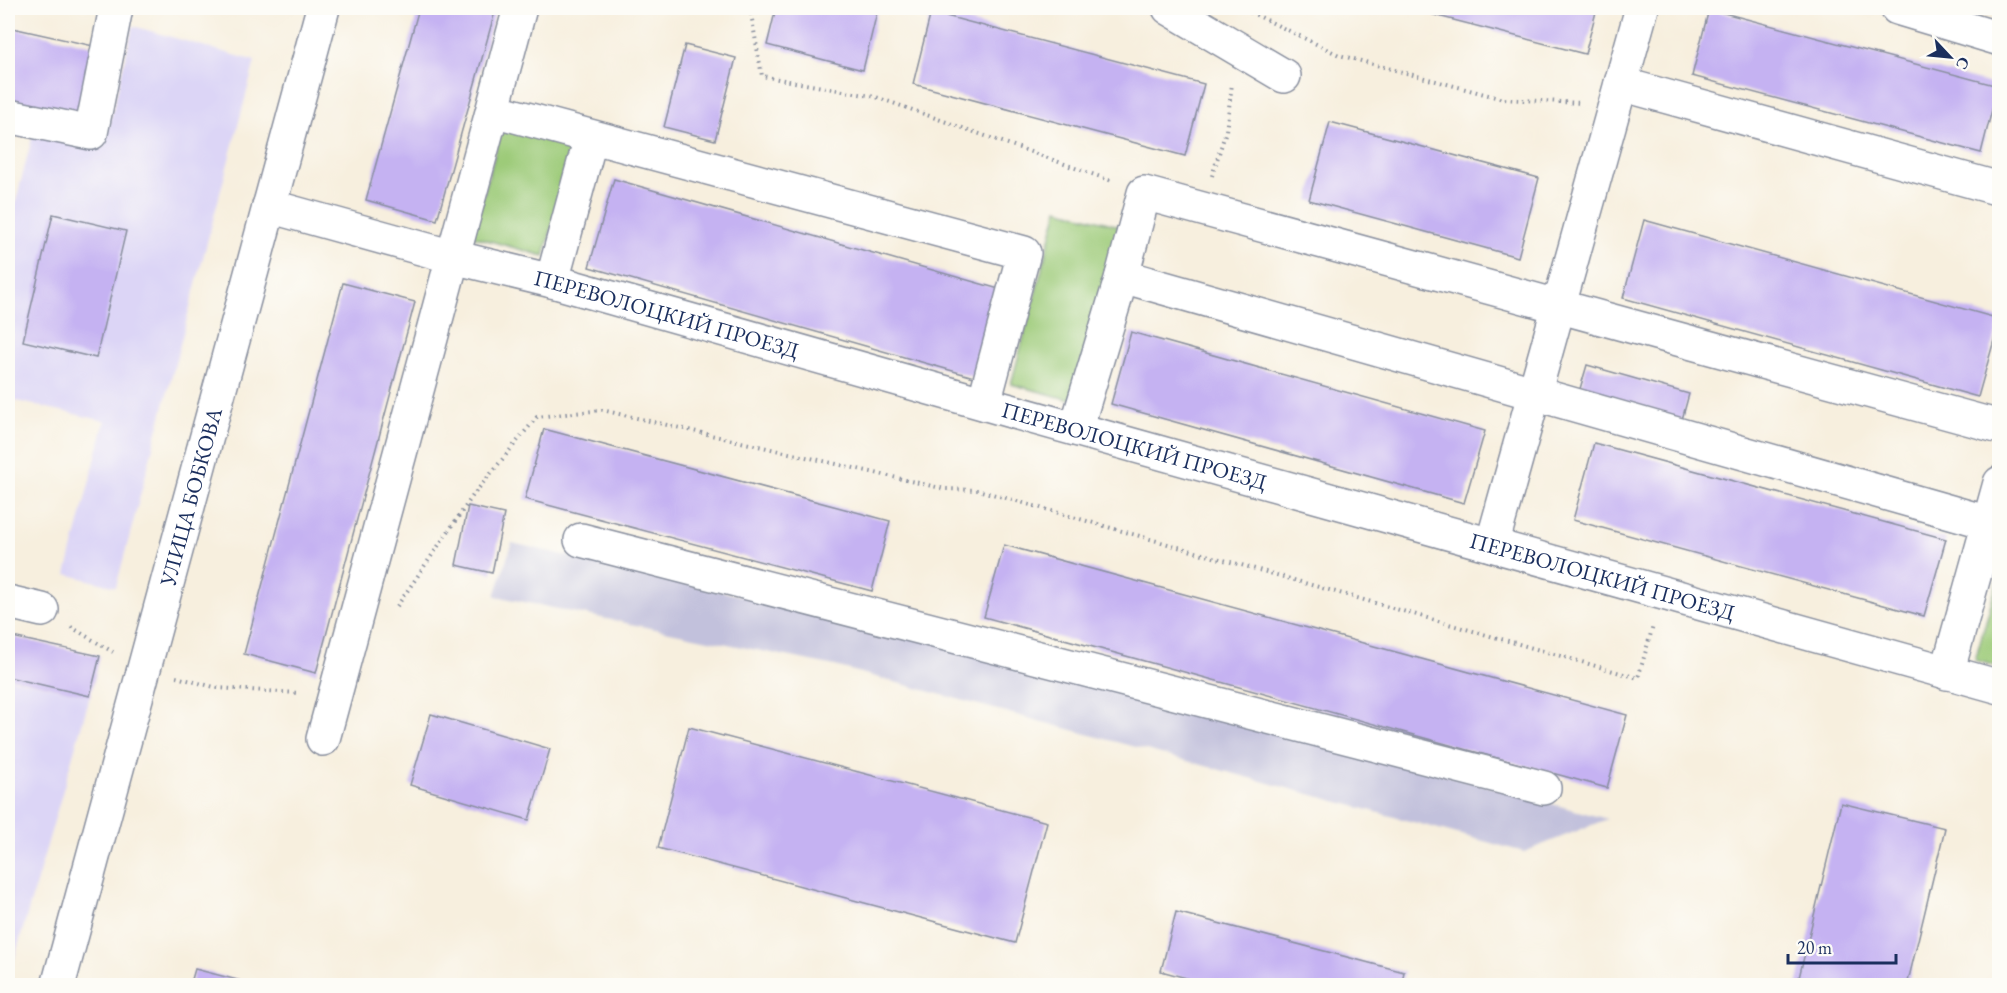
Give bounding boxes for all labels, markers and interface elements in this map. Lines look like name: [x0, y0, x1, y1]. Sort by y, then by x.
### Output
north arrow: [1920, 27, 1980, 87]
text: С: [1951, 54, 1975, 73]
street label: ПЕРЕВОЛОЦКИЙ ПРОЕЗД: [531, 263, 803, 365]
street label: ПЕРЕВОЛОЦКИЙ ПРОЕЗД: [998, 395, 1270, 496]
street label: УЛИЦА БОБКОВА: [152, 403, 229, 590]
street label: ПЕРЕВОЛОЦКИЙ ПРОЕЗД: [1467, 525, 1739, 627]
scale bar: [1788, 927, 1896, 965]
text: 20 m: [1797, 936, 1832, 959]

